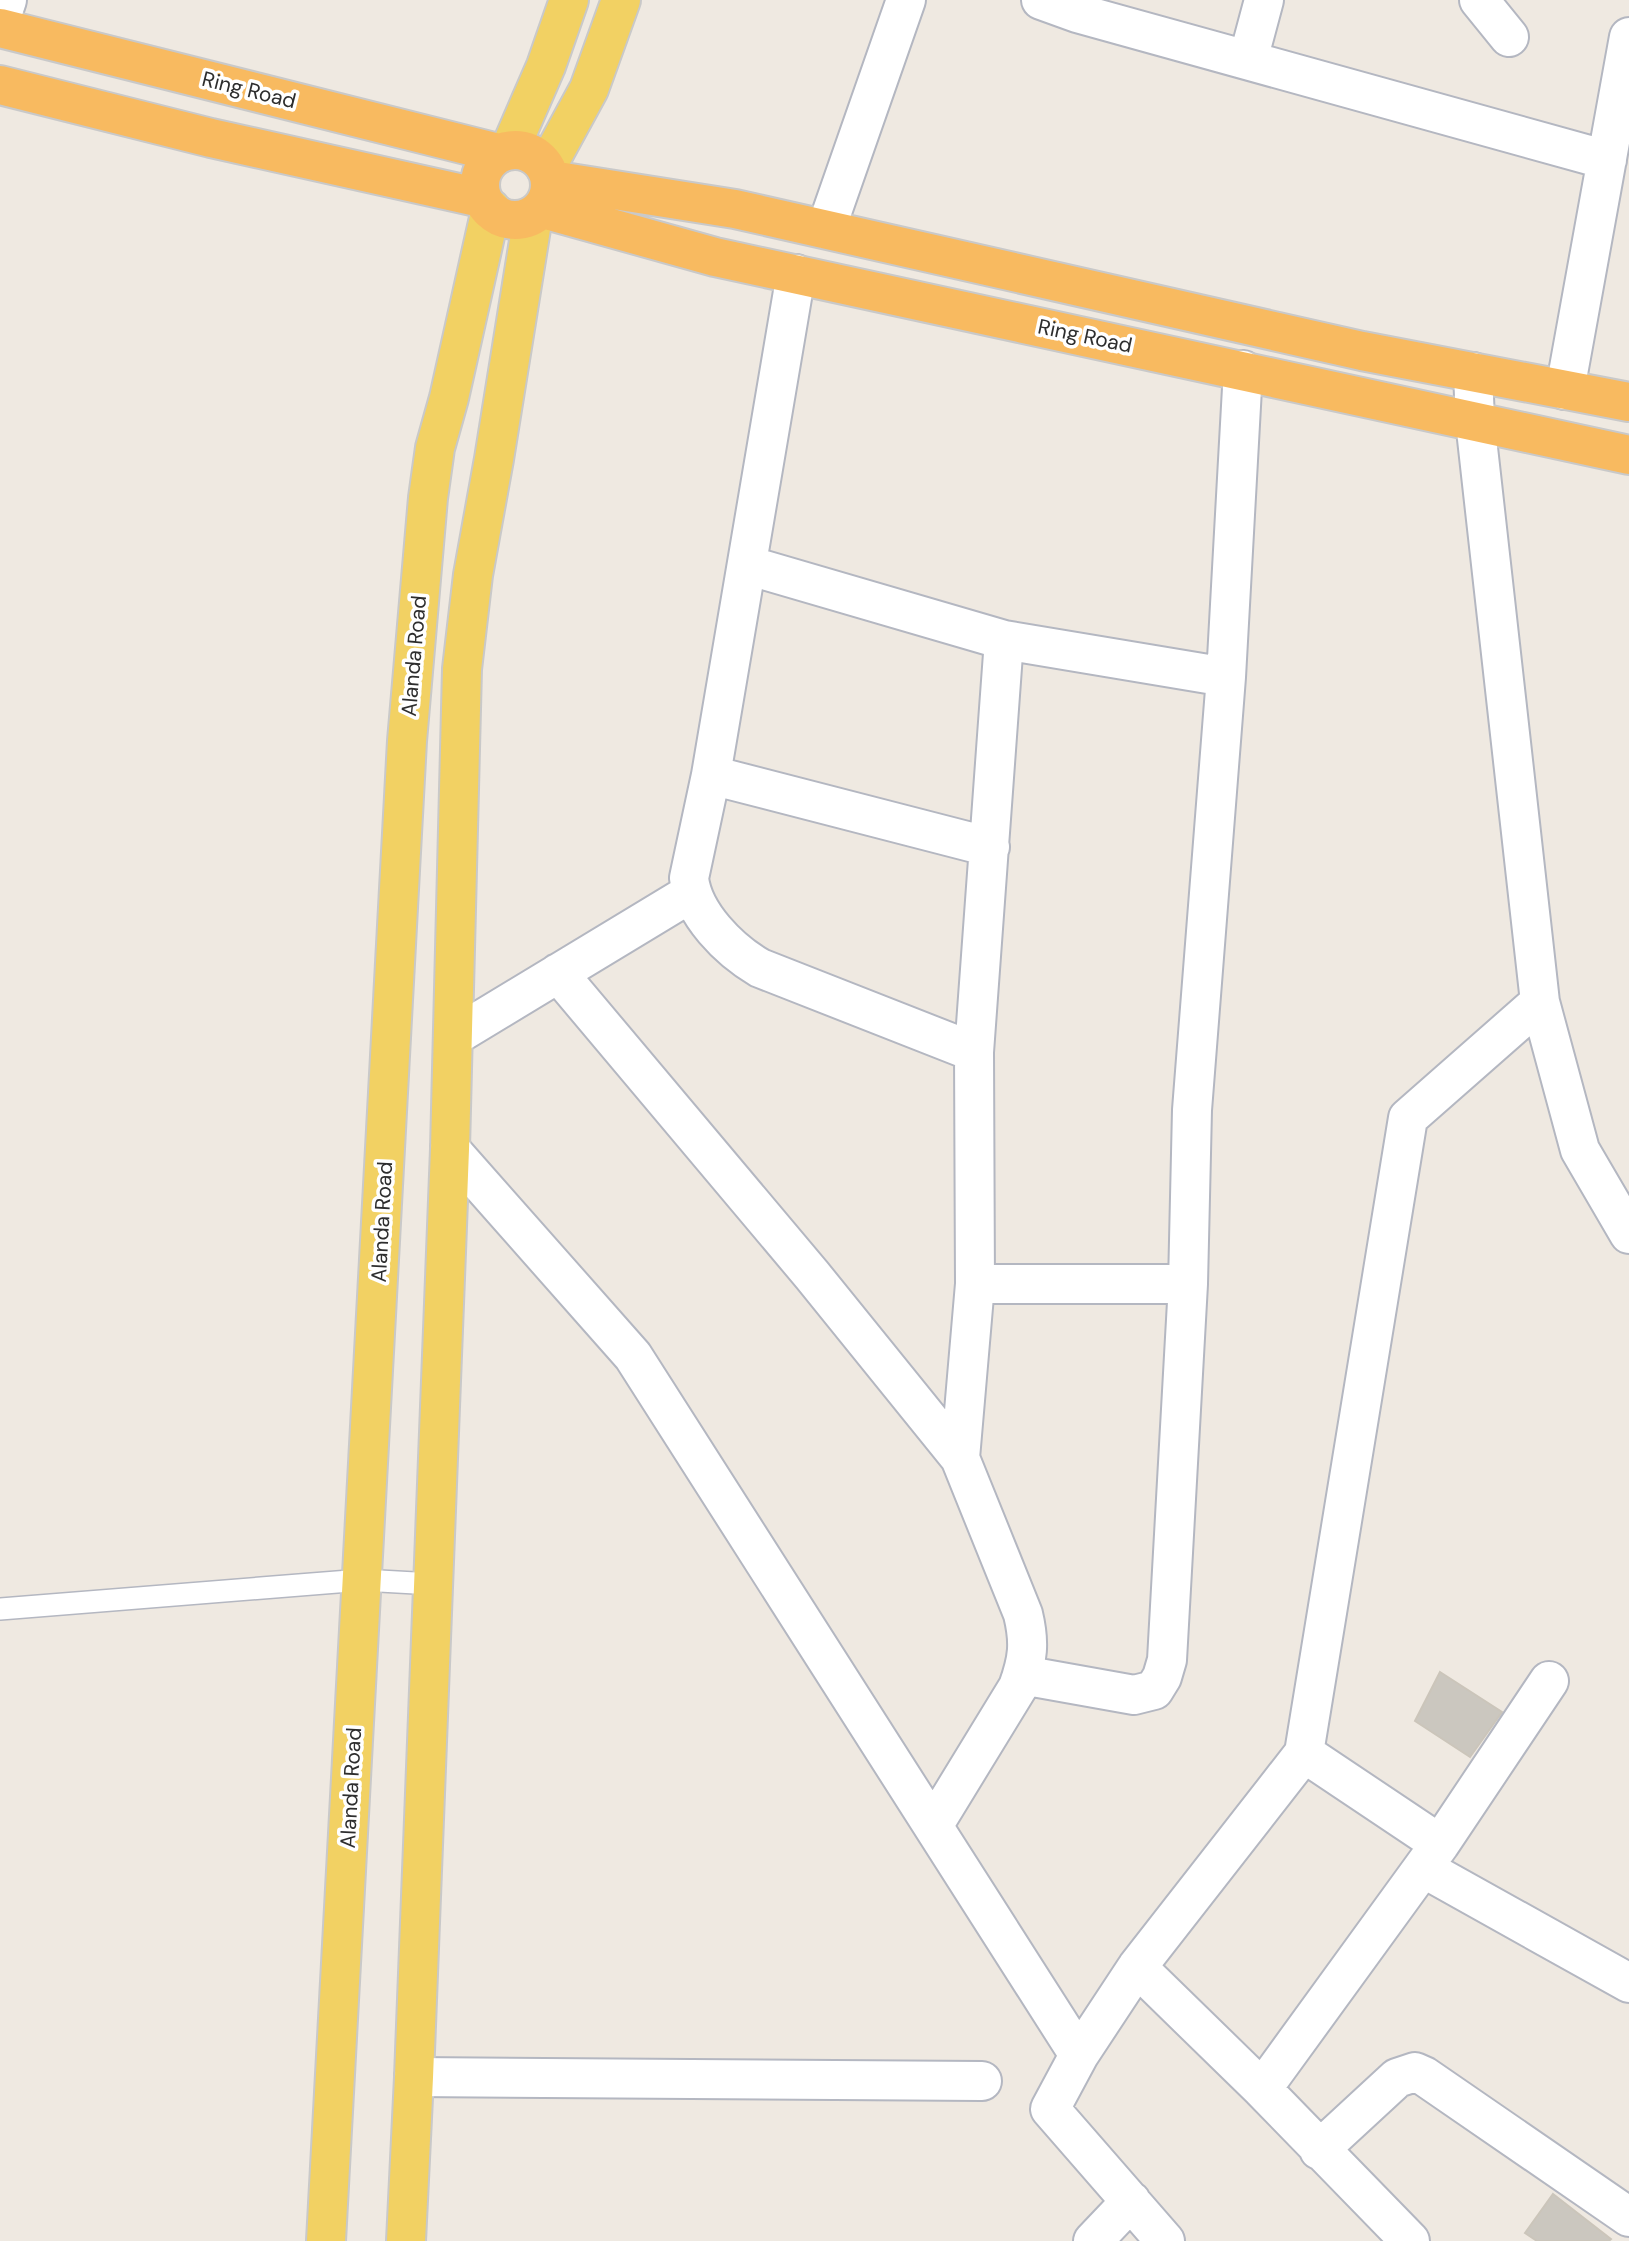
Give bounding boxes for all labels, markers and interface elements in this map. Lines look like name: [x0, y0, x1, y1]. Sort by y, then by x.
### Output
street label: Ring Road: [199, 65, 299, 115]
street label: Ring Road: [1035, 312, 1135, 360]
street label: Alanda Road: [395, 594, 433, 718]
street label: Alanda Road: [365, 1161, 399, 1283]
street label: Alanda Road: [334, 1727, 368, 1849]

